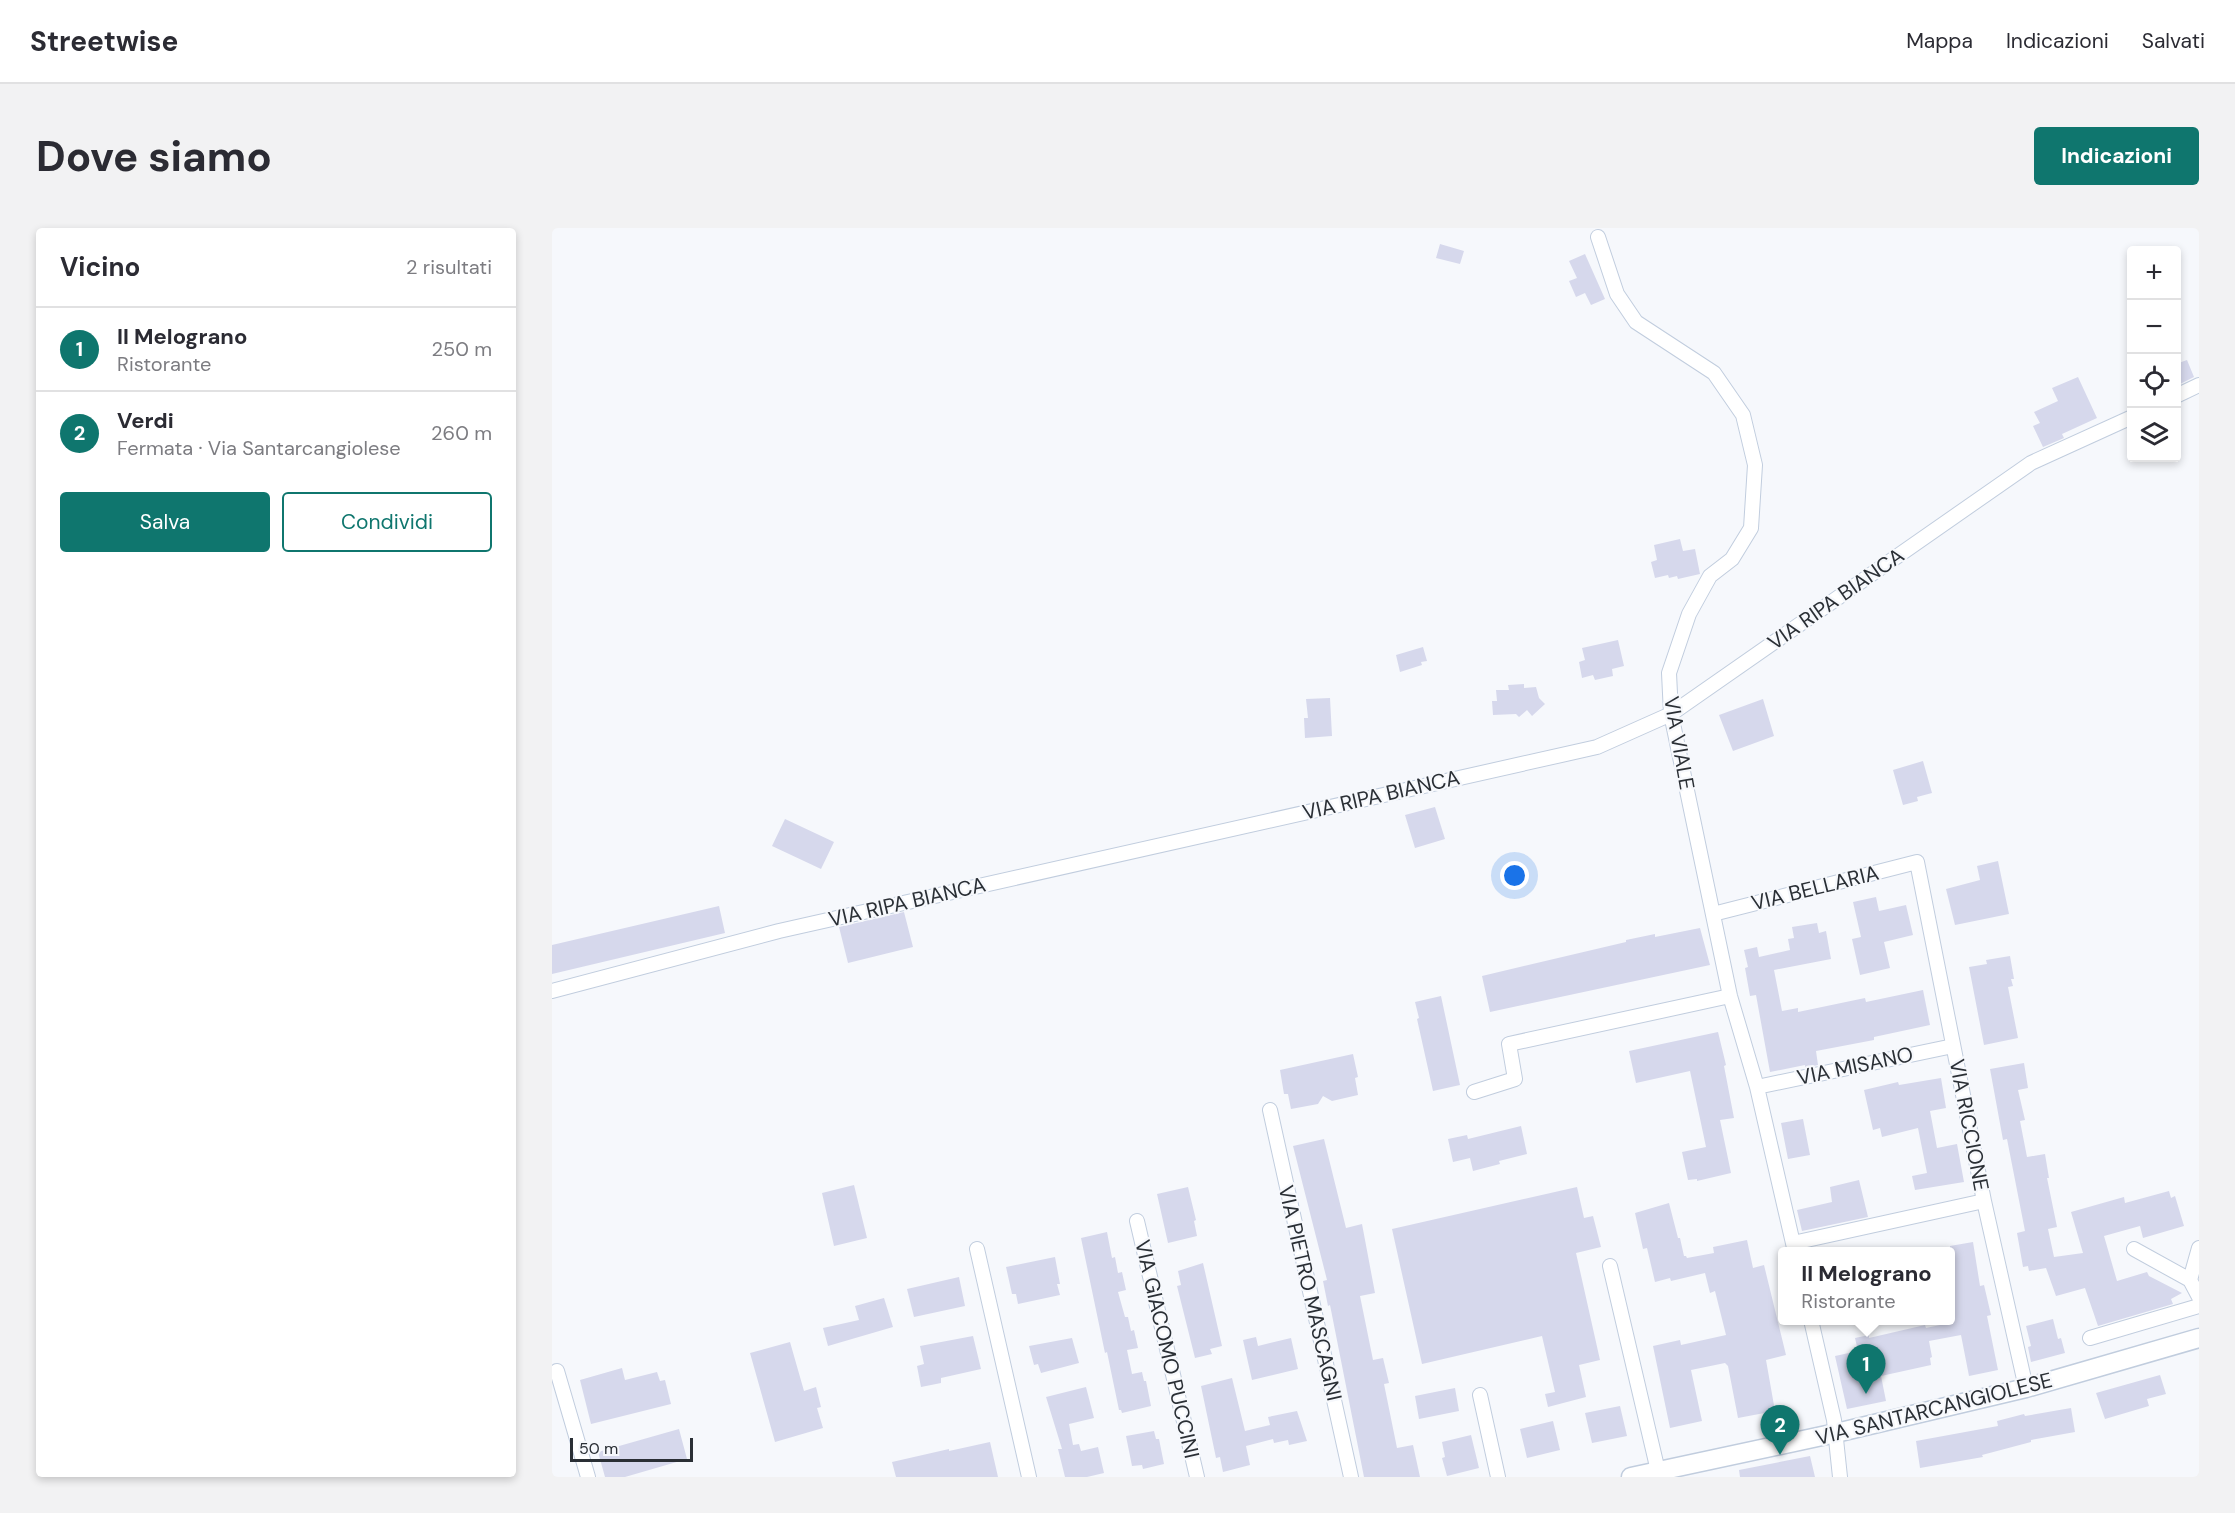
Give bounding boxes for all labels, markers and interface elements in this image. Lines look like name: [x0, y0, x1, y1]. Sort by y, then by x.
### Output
text: Streetwise: [30, 23, 178, 60]
text: Mappa: [1906, 27, 1973, 55]
text: Indicazioni: [2006, 27, 2109, 55]
text: Salvati: [2142, 27, 2205, 55]
button: Indicazioni: [2034, 127, 2199, 185]
text: Dove siamo: [36, 129, 272, 184]
map controls: [2127, 246, 2181, 462]
button: +: [2127, 246, 2181, 300]
text: Vicino: [60, 250, 140, 284]
text: 2 risultati: [406, 254, 492, 280]
button: −: [2127, 300, 2181, 354]
text: Il Melograno: [117, 322, 247, 351]
text: 1: [76, 336, 83, 362]
text: 250 m: [431, 336, 492, 362]
text: Ristorante: [117, 351, 211, 377]
button: locate: [2127, 354, 2181, 408]
text: Verdi: [117, 406, 174, 435]
button: layers: [2127, 408, 2181, 462]
text: 2: [74, 420, 85, 446]
text: 260 m: [431, 420, 492, 446]
text: Fermata · Via Santarcangiolese: [117, 435, 401, 461]
button: Salva: [60, 492, 270, 552]
button: Condividi: [282, 492, 492, 552]
street label: VIA RIPA BIANCA: [1762, 541, 1910, 656]
street label: VIA VIALE: [1657, 694, 1701, 792]
street label: VIA RIPA BIANCA: [1300, 763, 1462, 827]
street label: VIA BELLARIA: [1748, 859, 1882, 917]
your location: [1500, 861, 1529, 890]
street label: VIA RIPA BIANCA: [826, 870, 988, 934]
street label: VIA MISANO: [1794, 1040, 1916, 1092]
street label: VIA RICCIONE: [1943, 1057, 1995, 1193]
street label: VIA PIETRO MASCAGNI: [1272, 1182, 1348, 1404]
street label: VIA GIACOMO PUCCINI: [1128, 1237, 1206, 1461]
popup: [1778, 1247, 1955, 1325]
text: Il Melograno: [1801, 1259, 1932, 1288]
text: Ristorante: [1801, 1288, 1896, 1314]
pin: 1: [1846, 1344, 1886, 1394]
street label: VIA SANTARCANGIOLESE: [1813, 1366, 2055, 1452]
pin: 2: [1760, 1406, 1800, 1455]
scale bar: [570, 1435, 693, 1462]
text: 50 m: [579, 1438, 618, 1459]

